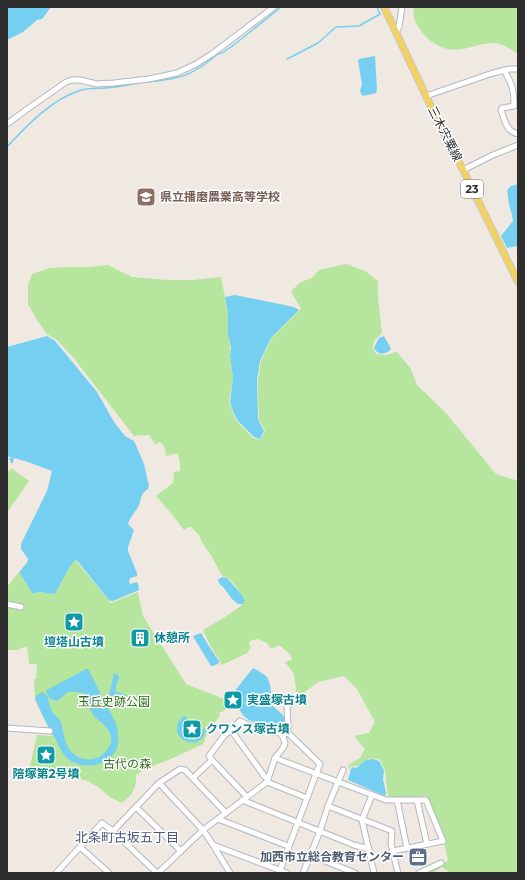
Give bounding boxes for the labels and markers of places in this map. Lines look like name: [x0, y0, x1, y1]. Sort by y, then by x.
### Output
school or university icon: 県立播磨農業高等学校: [135, 186, 157, 208]
place label: 県立播磨農業高等学校: [160, 189, 280, 204]
place icon: 壇塔山古墳: [63, 611, 85, 633]
building icon: 休憩所: [129, 627, 151, 649]
place label: 休憩所: [154, 630, 190, 645]
place label: 壇塔山古墳: [44, 634, 104, 649]
place icon: 実盛塚古墳: [222, 689, 244, 711]
place label: 実盛塚古墳: [247, 692, 307, 707]
place icon: クワンス塚古墳: [181, 718, 203, 740]
place label: クワンス塚古墳: [206, 721, 290, 736]
place icon: 陪塚第2号墳: [35, 744, 57, 766]
place label: 陪塚第2号墳: [12, 766, 80, 781]
office icon: 加西市立総合教育センター: [407, 846, 429, 868]
place label: 加西市立総合教育センター: [260, 849, 404, 864]

